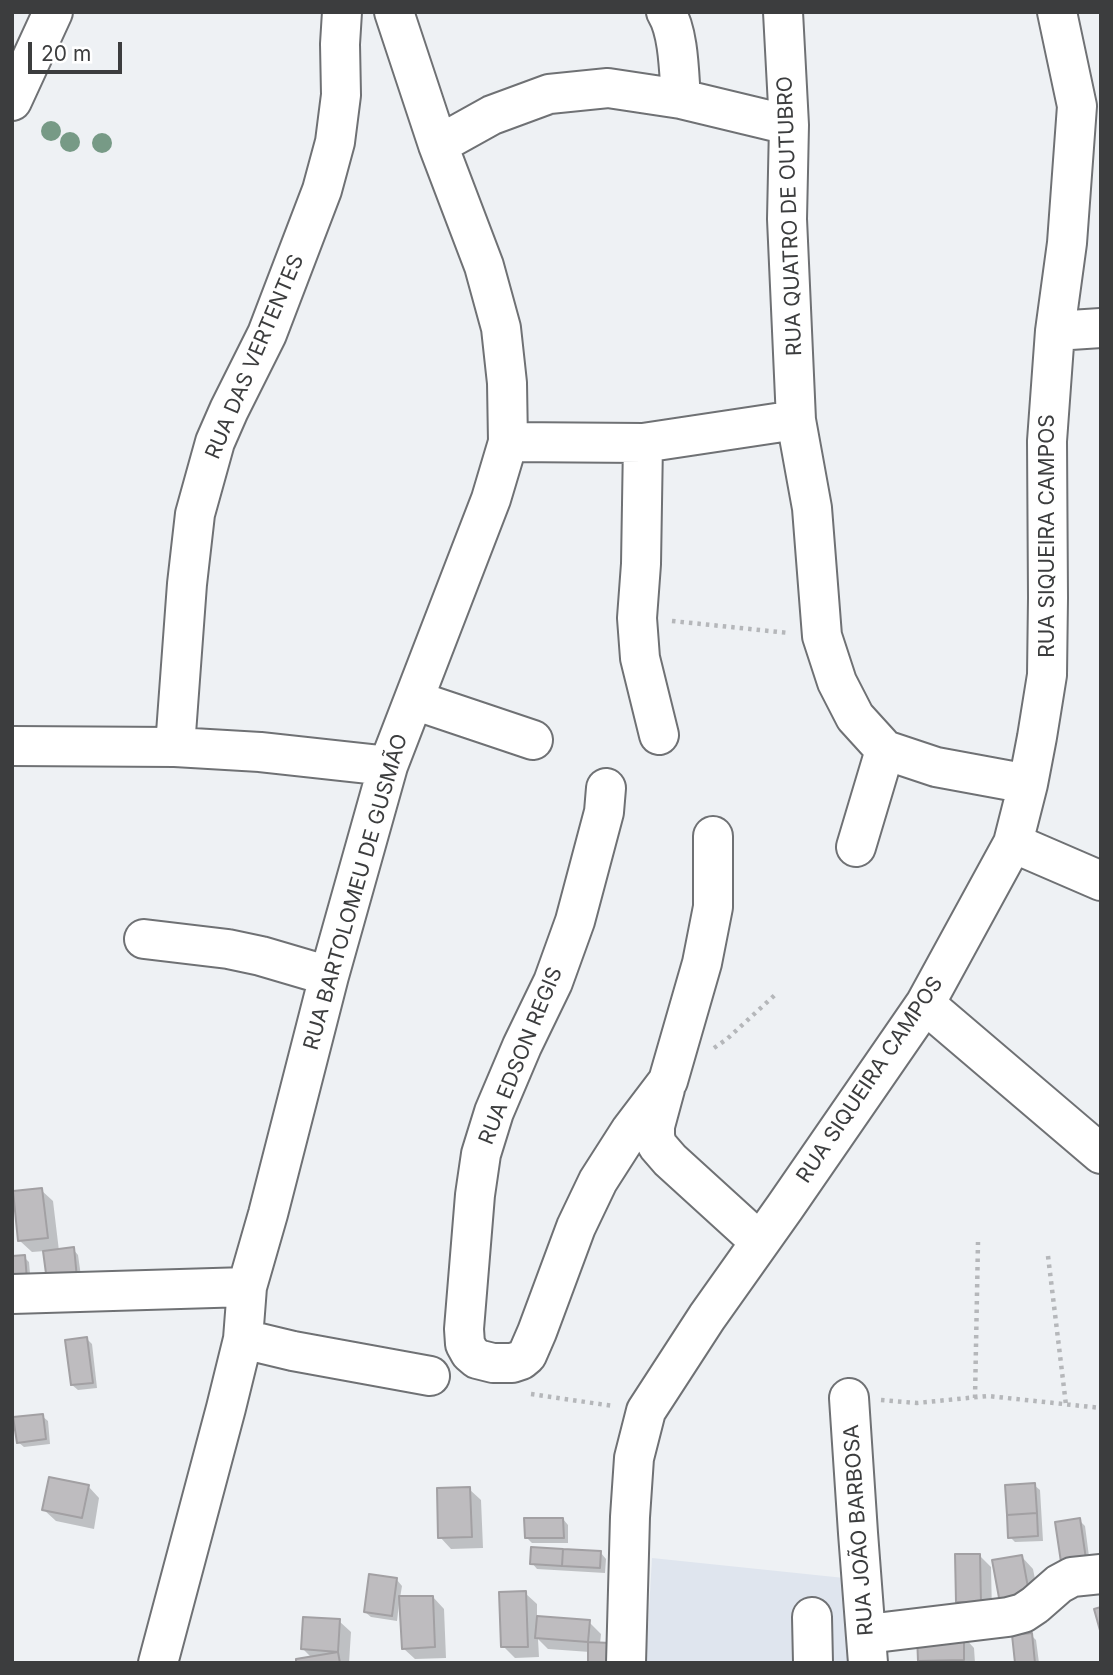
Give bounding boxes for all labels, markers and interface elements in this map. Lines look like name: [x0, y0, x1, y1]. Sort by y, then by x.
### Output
scale bar: [32, 28, 126, 72]
text: 20 m: [41, 41, 91, 66]
street label: RUA QUATRO DE OUTUBRO: [773, 76, 807, 356]
street label: RUA DAS VERTENTES: [200, 251, 310, 463]
street label: RUA SIQUEIRA CAMPOS: [1035, 414, 1061, 658]
street label: RUA BARTOLOMEU DE GUSMÃO: [299, 731, 413, 1053]
street label: RUA EDSON REGIS: [474, 964, 568, 1148]
street label: RUA SIQUEIRA CAMPOS: [791, 972, 949, 1188]
street label: RUA JOÃO BARBOSA: [839, 1424, 879, 1636]

